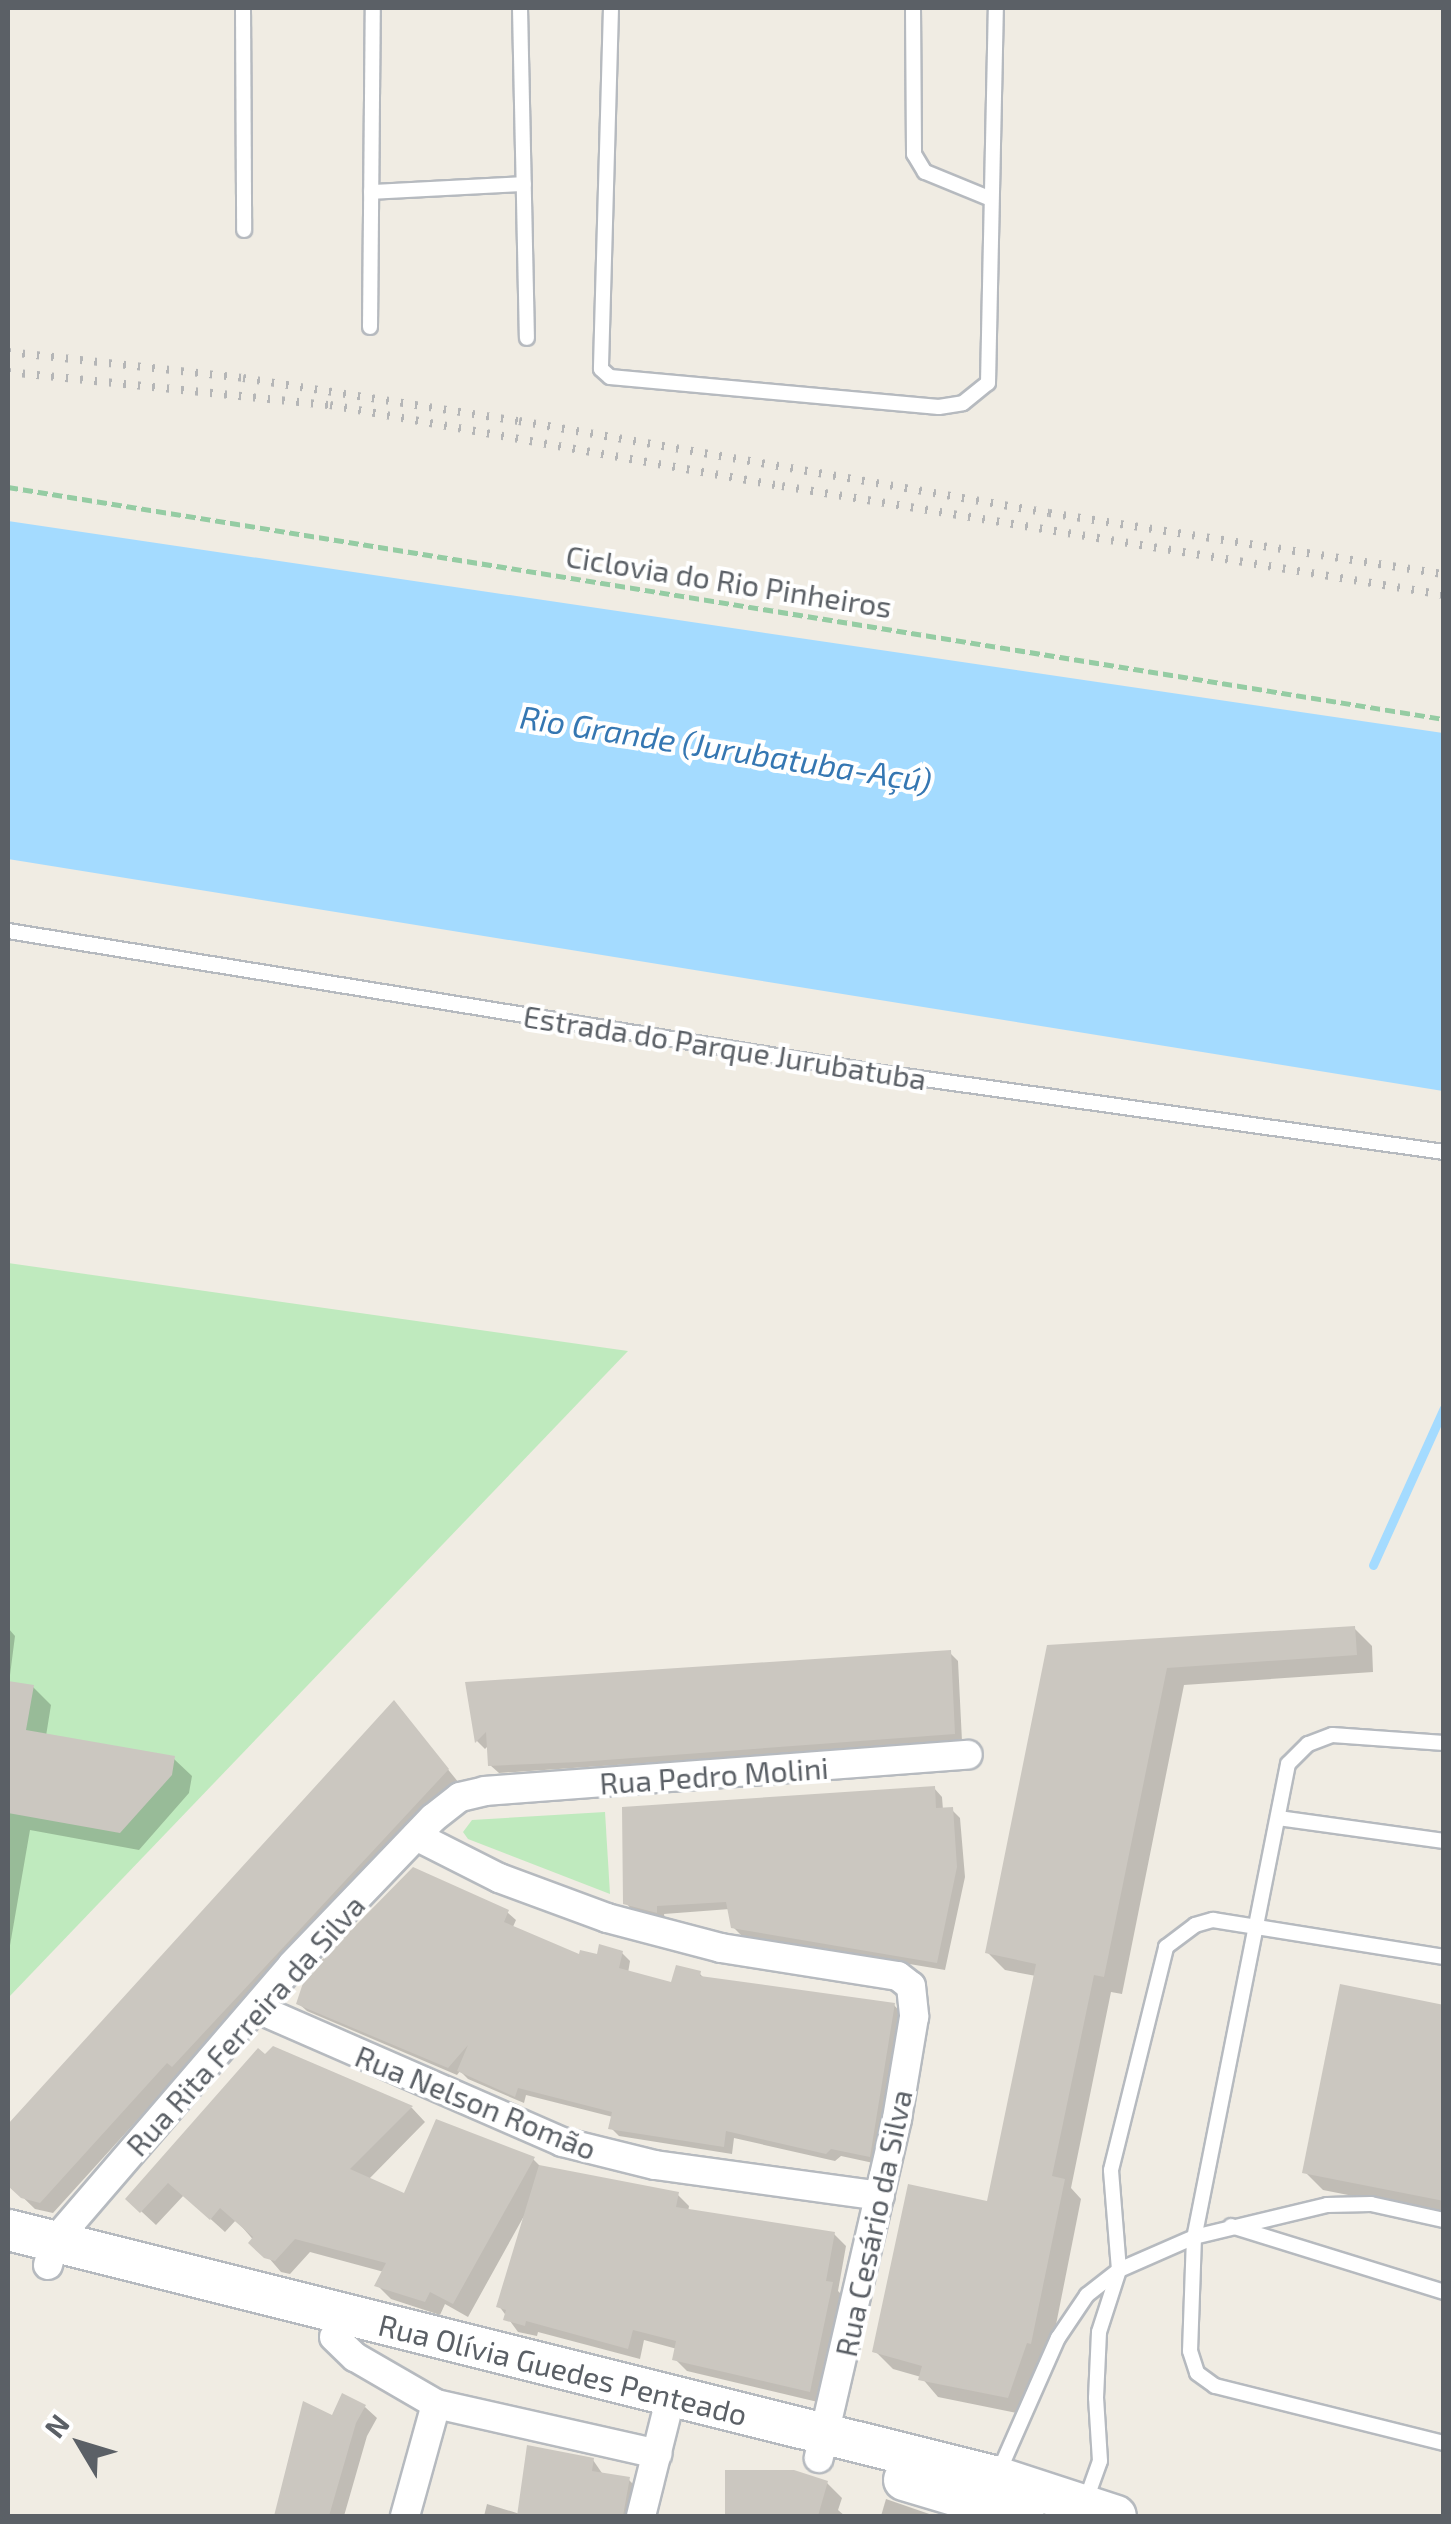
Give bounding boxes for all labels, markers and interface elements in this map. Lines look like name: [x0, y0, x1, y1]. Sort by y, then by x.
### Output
street label: Ciclovia do Rio Pinheiros: [563, 537, 895, 625]
water label: Rio Grande (Jurubatuba-Açú): [517, 696, 935, 800]
street label: Estrada do Parque Jurubatuba: [521, 997, 929, 1097]
street label: Rua Pedro Molini: [598, 1749, 830, 1801]
street label: Rua Rita Ferreira da Silva: [118, 1887, 372, 2163]
street label: Rua Nelson Romão: [350, 2037, 602, 2167]
street label: Rua Cesário da Silva: [827, 2086, 919, 2360]
street label: Rua Olívia Guedes Penteado: [375, 2306, 751, 2432]
north arrow: [30, 2394, 130, 2494]
text: N: [37, 2407, 76, 2444]

